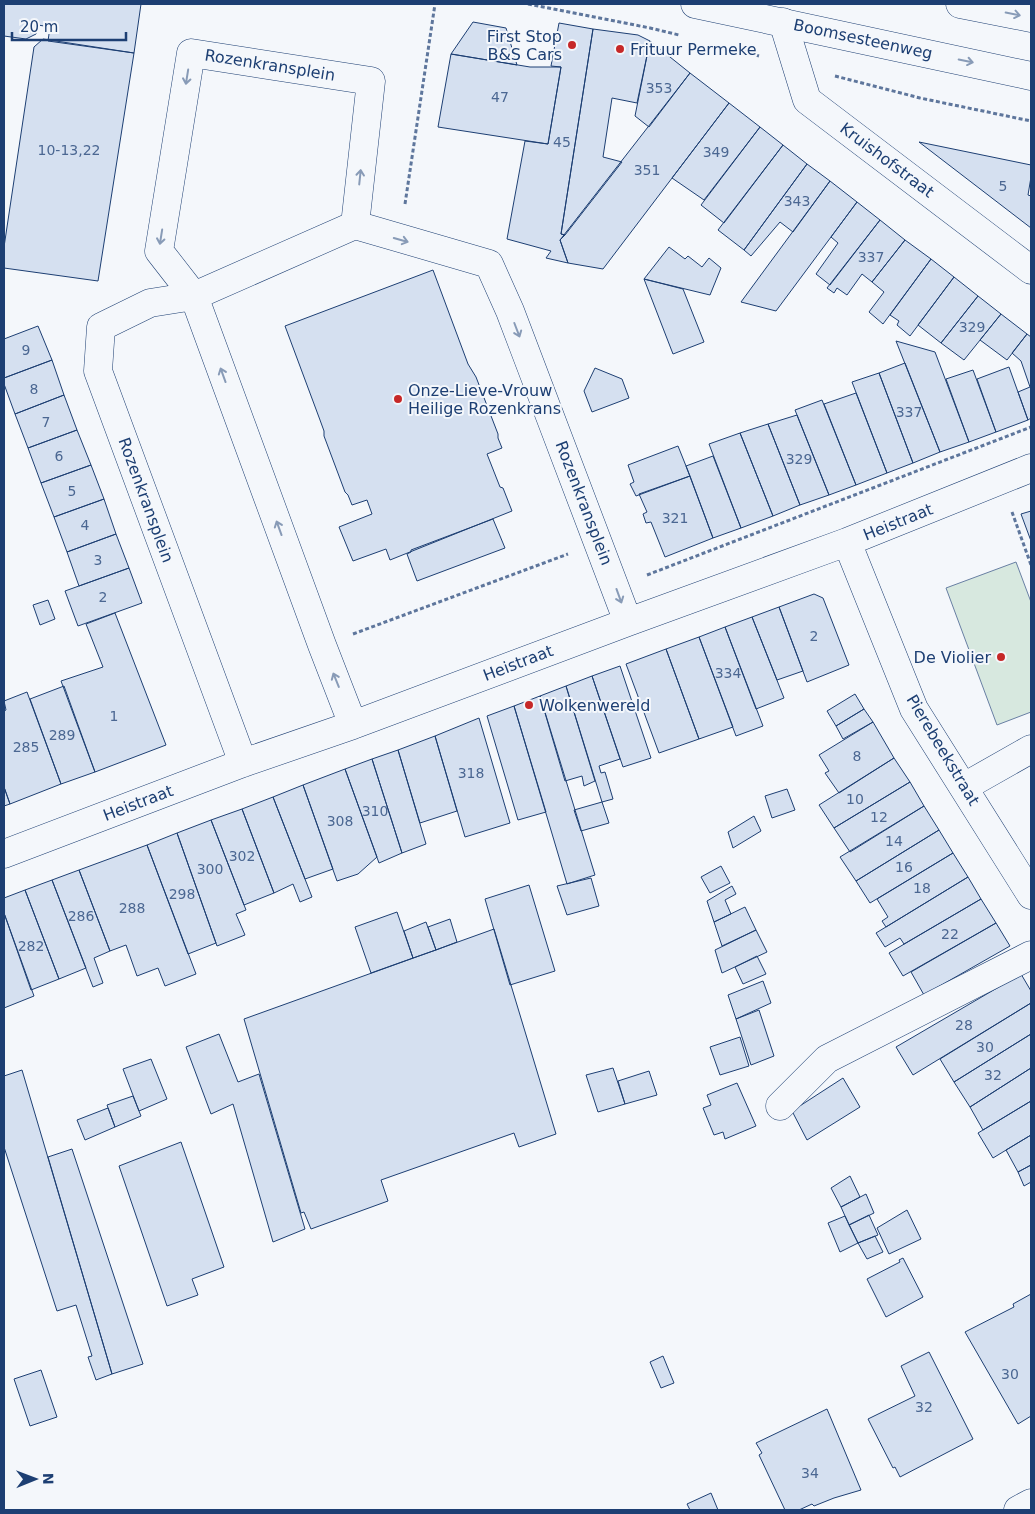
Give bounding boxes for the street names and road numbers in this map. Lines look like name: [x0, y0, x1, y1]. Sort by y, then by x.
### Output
street label: Boomsesteenweg: [792, 15, 934, 63]
street label: Rozenkransplein: [203, 45, 337, 85]
street label: Kruishofstraat: [836, 119, 938, 201]
street label: Rozenkransplein: [115, 435, 177, 565]
street label: Rozenkransplein: [552, 438, 616, 568]
street label: Heistraat: [860, 499, 936, 545]
street label: Heistraat: [480, 641, 556, 685]
street label: Pierebeekstraat: [902, 691, 984, 809]
street label: Heistraat: [100, 781, 176, 825]

